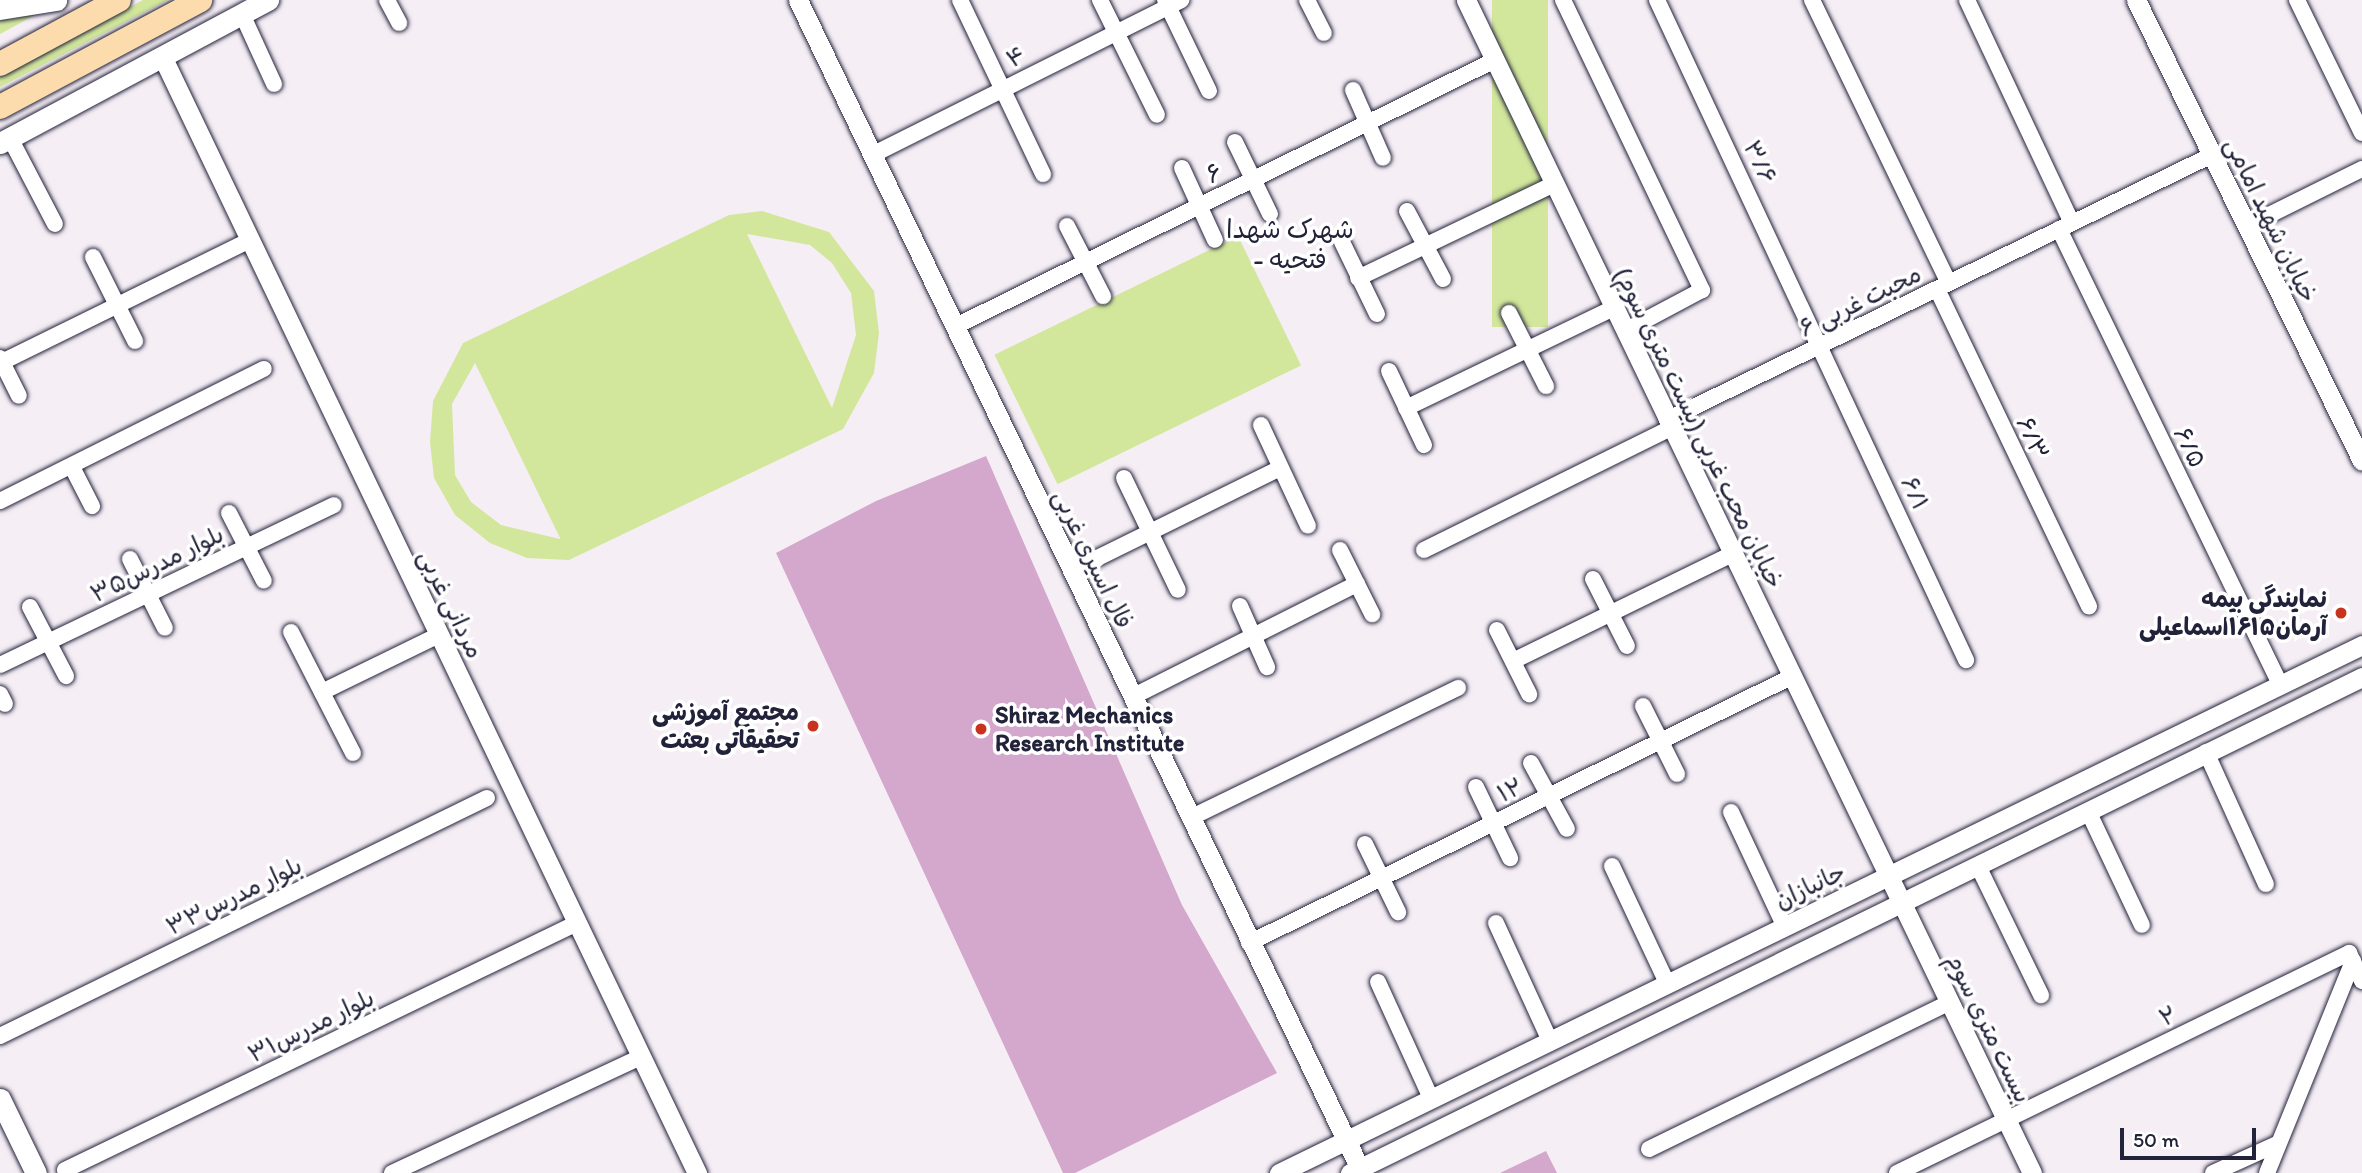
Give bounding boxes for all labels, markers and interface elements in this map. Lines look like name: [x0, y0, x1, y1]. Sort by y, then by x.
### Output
street label: ۴: [1001, 40, 1031, 74]
street label: خیابان شهید امامی: [2219, 133, 2323, 307]
street label: ۳/۶: [1737, 136, 1783, 188]
street label: ۶: [1201, 157, 1227, 189]
district label: شهرک شهدا - فتحیه: [1226, 214, 1354, 276]
street label: محبت غربی ۶: [1794, 259, 1926, 343]
street label: خیابان محب غربی (بیست متری سوم): [1609, 263, 1789, 593]
street label: ۶/۳: [2011, 412, 2055, 464]
street label: ۶/۵: [2168, 422, 2212, 472]
street label: ۶/۱: [1895, 472, 1935, 514]
street label: فال اسیری غربی: [1047, 485, 1139, 633]
street label: بلوار مدرس۳۵: [86, 519, 228, 609]
street label: مردانی غربی: [412, 545, 490, 663]
place label: نمایندگی بیمه آرمان۱۶۱۵اسماعیلی: [2139, 585, 2327, 641]
marker: نمایندگی بیمه آرمان۱۶۱۵اسماعیلی: [2333, 605, 2349, 621]
place label: مجتمع آموزشی تحقیقاتی بعثت: [652, 698, 799, 754]
place label: Shiraz Mechanics Research Institute: [995, 701, 1185, 757]
marker: مجتمع آموزشی تحقیقاتی بعثت: [805, 718, 821, 734]
marker: Shiraz Mechanics Research Institute: [973, 721, 989, 737]
street label: ۱۲: [1492, 772, 1528, 808]
street label: بلوار مدرس۳۳: [161, 851, 307, 941]
street label: جانبازان: [1770, 857, 1850, 915]
street label: بیست متری سوم: [1940, 949, 2038, 1107]
street label: بلوار مدرس۳۱: [243, 983, 379, 1069]
street label: ۲: [2154, 1000, 2182, 1032]
scale bar: [2124, 1114, 2260, 1158]
text: 50 m: [2133, 1127, 2179, 1152]

